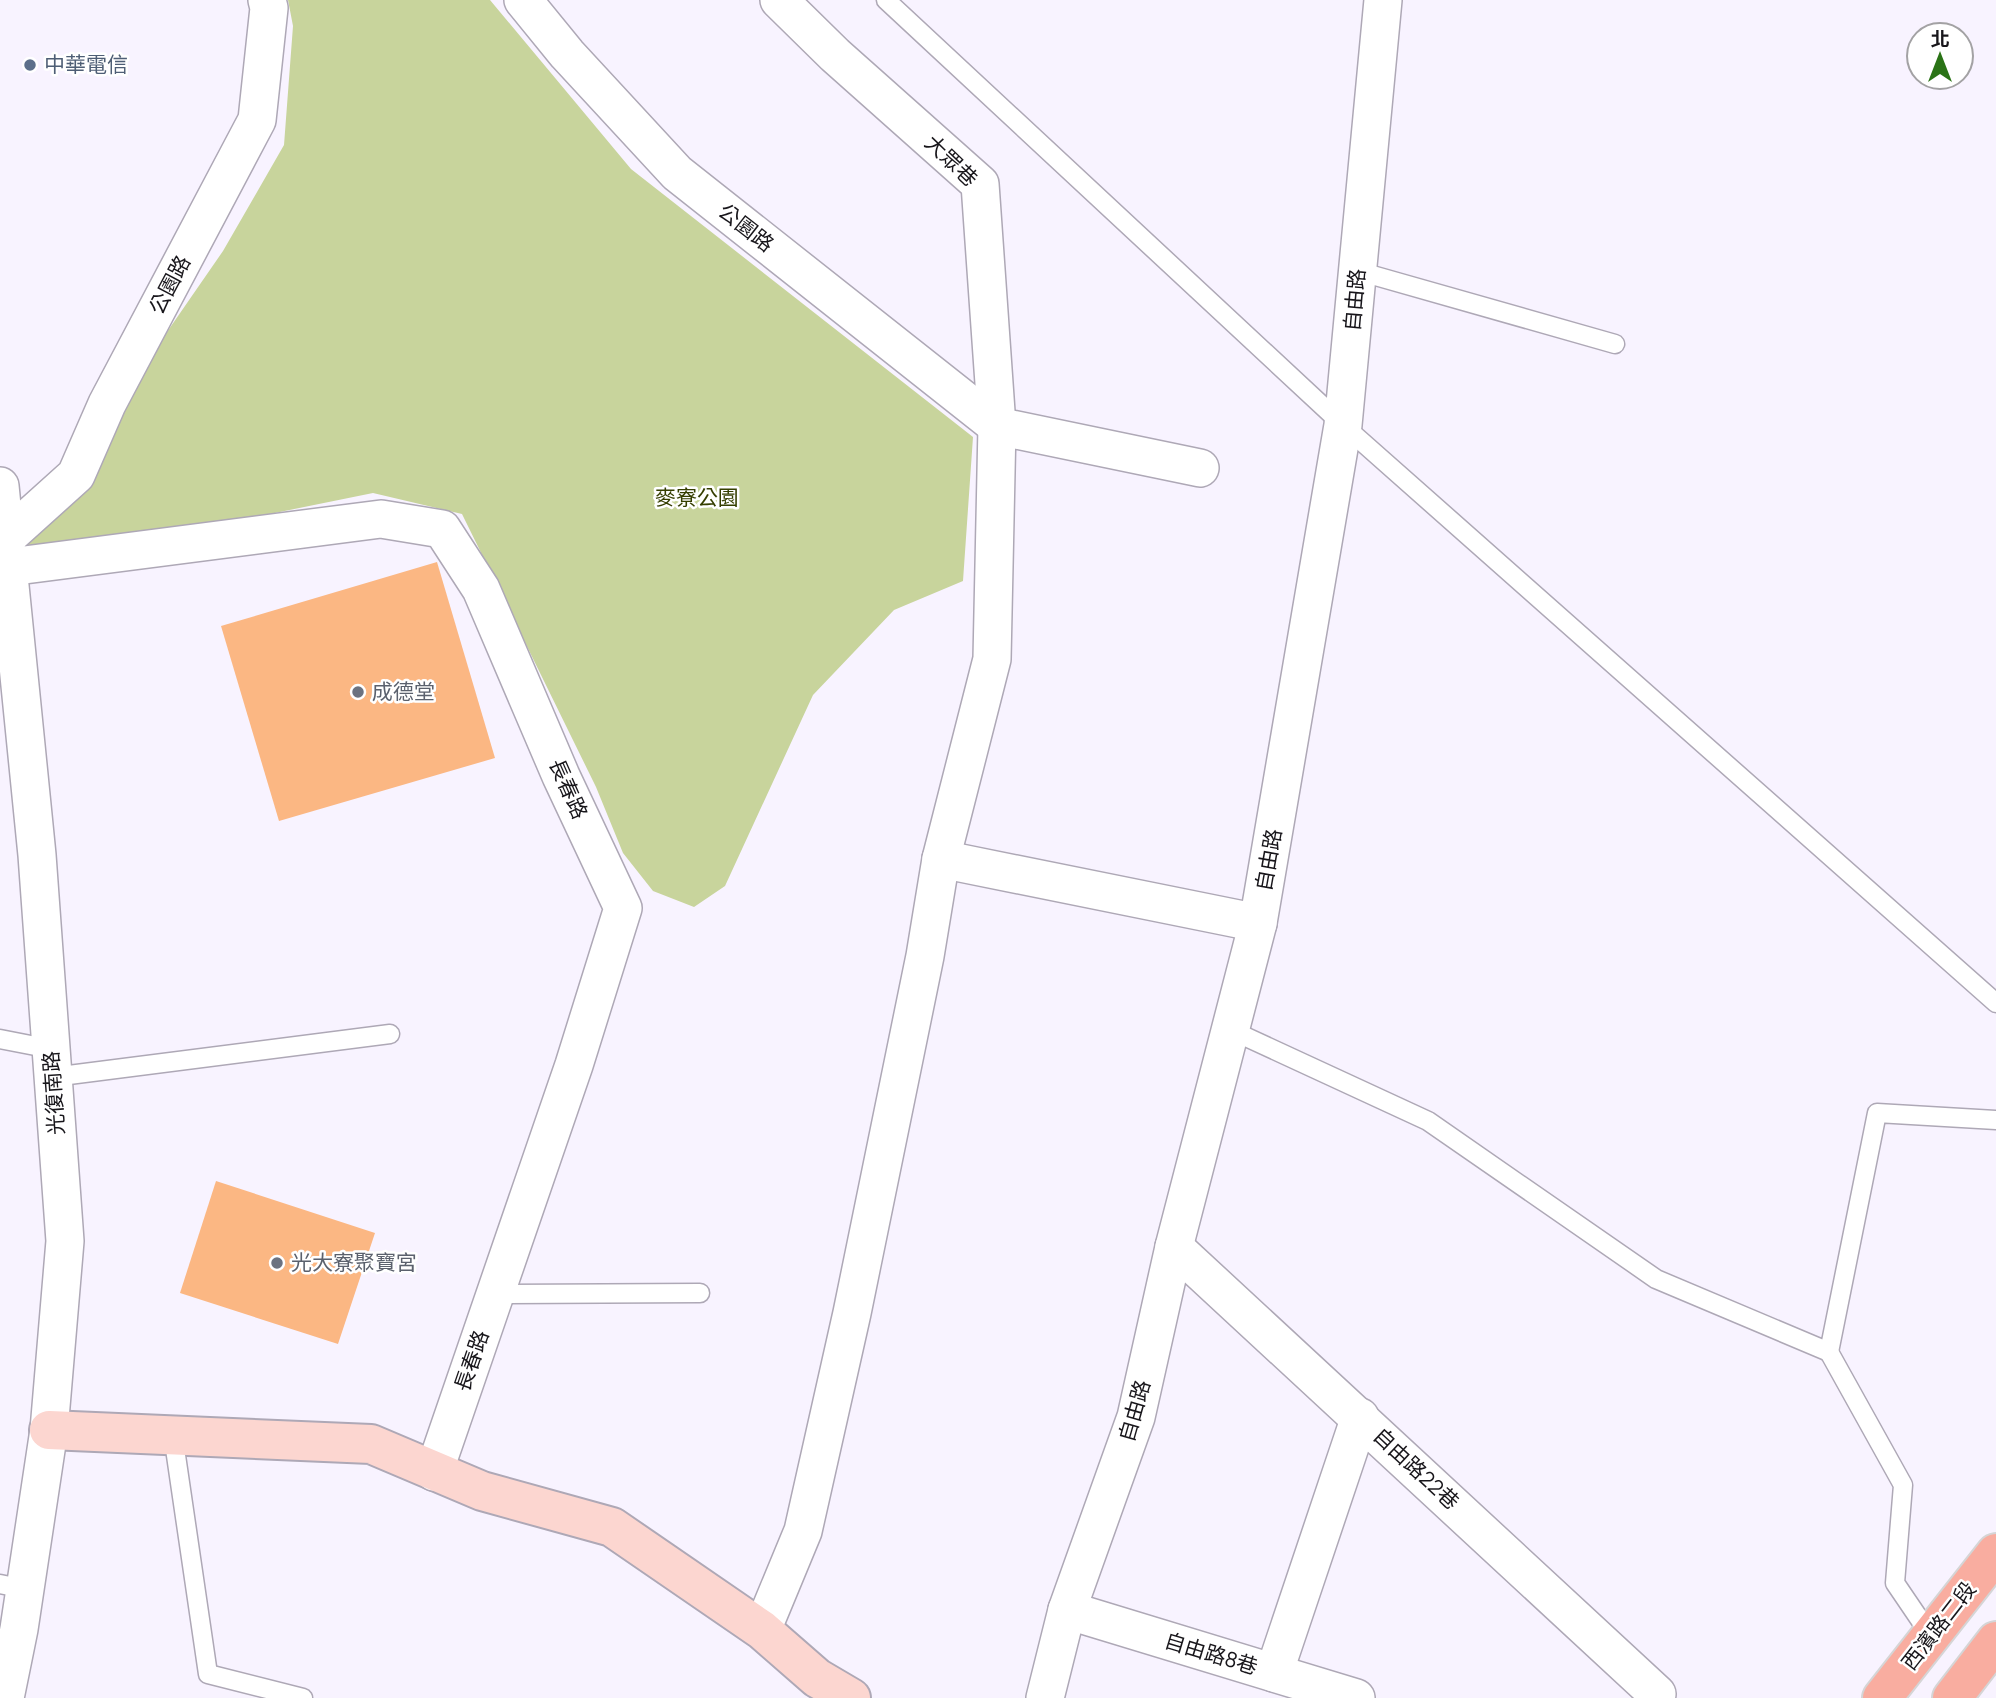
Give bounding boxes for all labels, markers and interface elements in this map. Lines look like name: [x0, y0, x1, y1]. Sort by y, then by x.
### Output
north arrow: [1905, 21, 1975, 91]
text: 北: [1930, 26, 1950, 52]
place label: 中華電信: [44, 50, 128, 78]
marker: 中華電信: [22, 57, 38, 73]
street label: 大眾巷: [919, 128, 984, 192]
street label: 公園路: [713, 197, 780, 258]
street label: 公園路: [142, 250, 196, 319]
street label: 自由路: [1337, 267, 1371, 333]
park label: 麥寮公園: [655, 483, 739, 511]
place label: 成德堂: [372, 677, 435, 705]
marker: 成德堂: [350, 684, 366, 700]
street label: 長春路: [543, 754, 595, 823]
street label: 自由路: [1249, 826, 1287, 893]
street label: 光復南路: [36, 1050, 70, 1136]
place label: 光大寮聚寶宮: [291, 1248, 417, 1276]
marker: 光大寮聚寶宮: [269, 1255, 285, 1271]
street label: 長春路: [448, 1326, 495, 1395]
street label: 自由路: [1112, 1377, 1156, 1445]
street label: 自由路22巷: [1368, 1421, 1466, 1515]
street label: 西濱路二段: [1895, 1575, 1982, 1675]
street label: 自由路8巷: [1161, 1626, 1261, 1680]

